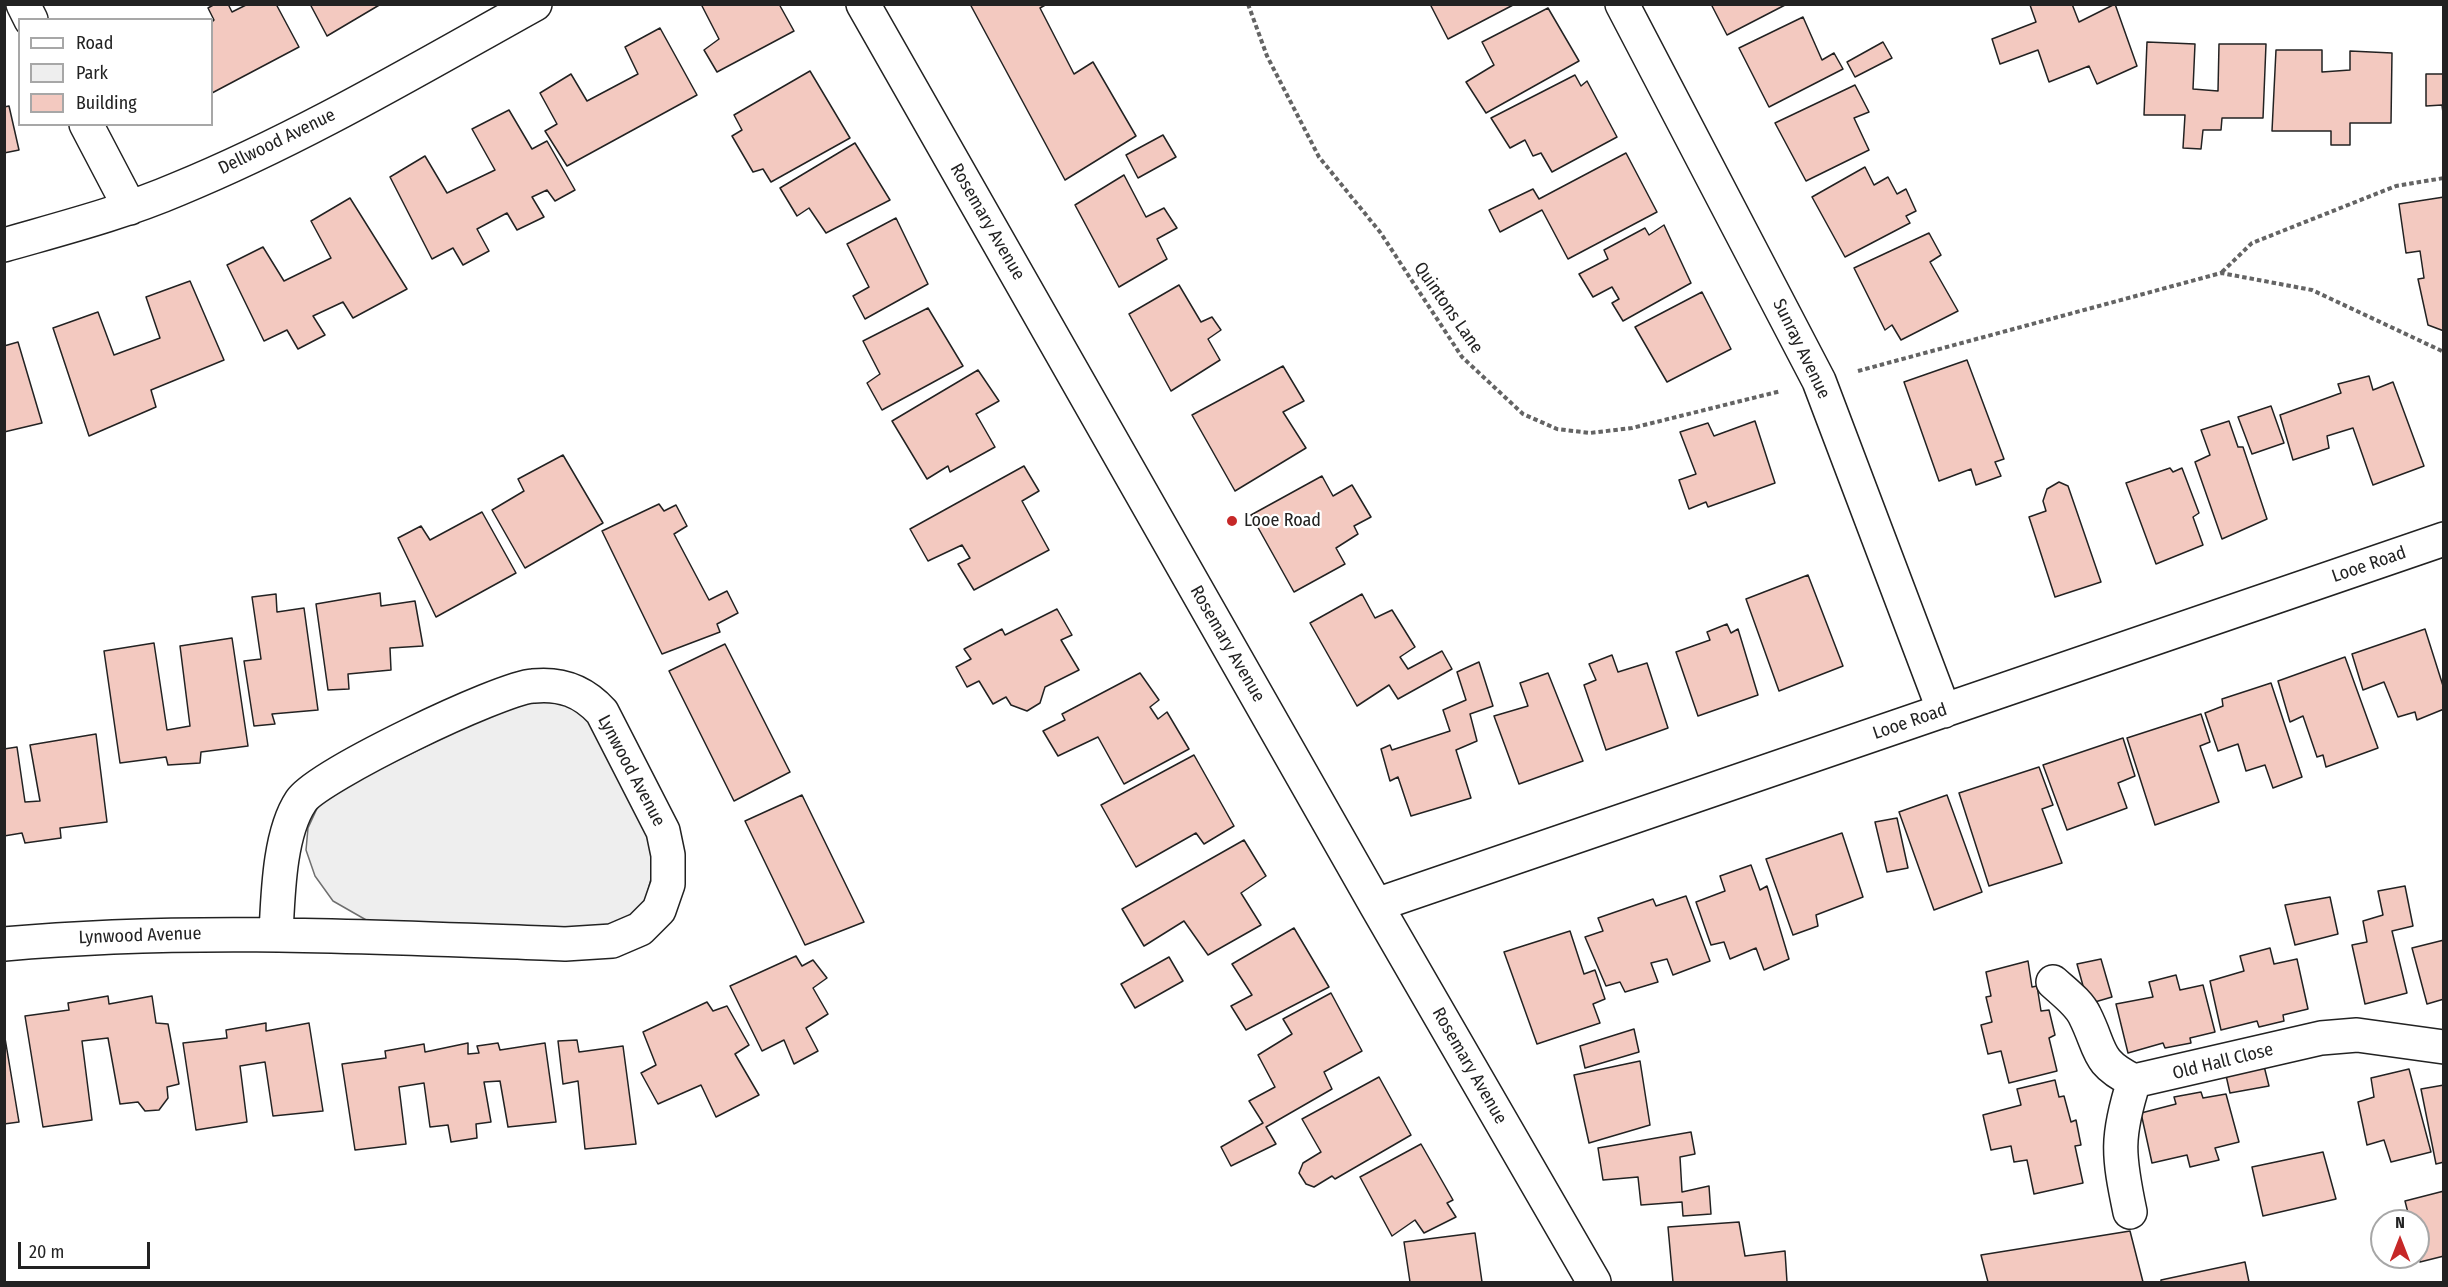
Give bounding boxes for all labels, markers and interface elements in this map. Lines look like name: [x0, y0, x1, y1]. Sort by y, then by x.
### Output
legend: [18, 18, 213, 126]
text: Road: [76, 32, 113, 54]
text: Park: [76, 62, 108, 84]
text: Building: [76, 92, 137, 114]
street label: Dellwood Avenue: [215, 104, 339, 180]
street label: Rosemary Avenue: [945, 160, 1029, 284]
street label: Quintons Lane: [1409, 258, 1487, 358]
street label: Sunray Avenue: [1768, 296, 1834, 402]
place label: Looe Road: [1244, 510, 1321, 532]
marker: Looe Road: [1225, 514, 1239, 528]
street label: Looe Road: [2329, 542, 2409, 588]
street label: Rosemary Avenue: [1185, 582, 1269, 706]
street label: Looe Road: [1870, 699, 1950, 745]
street label: Lynwood Avenue: [593, 712, 669, 830]
street label: Lynwood Avenue: [78, 923, 202, 949]
street label: Rosemary Avenue: [1427, 1004, 1511, 1128]
street label: Old Hall Close: [2171, 1039, 2275, 1085]
north arrow: [2370, 1209, 2430, 1269]
text: N: [2395, 1213, 2405, 1232]
scale bar: [21, 1230, 153, 1268]
text: 20 m: [29, 1241, 64, 1263]

